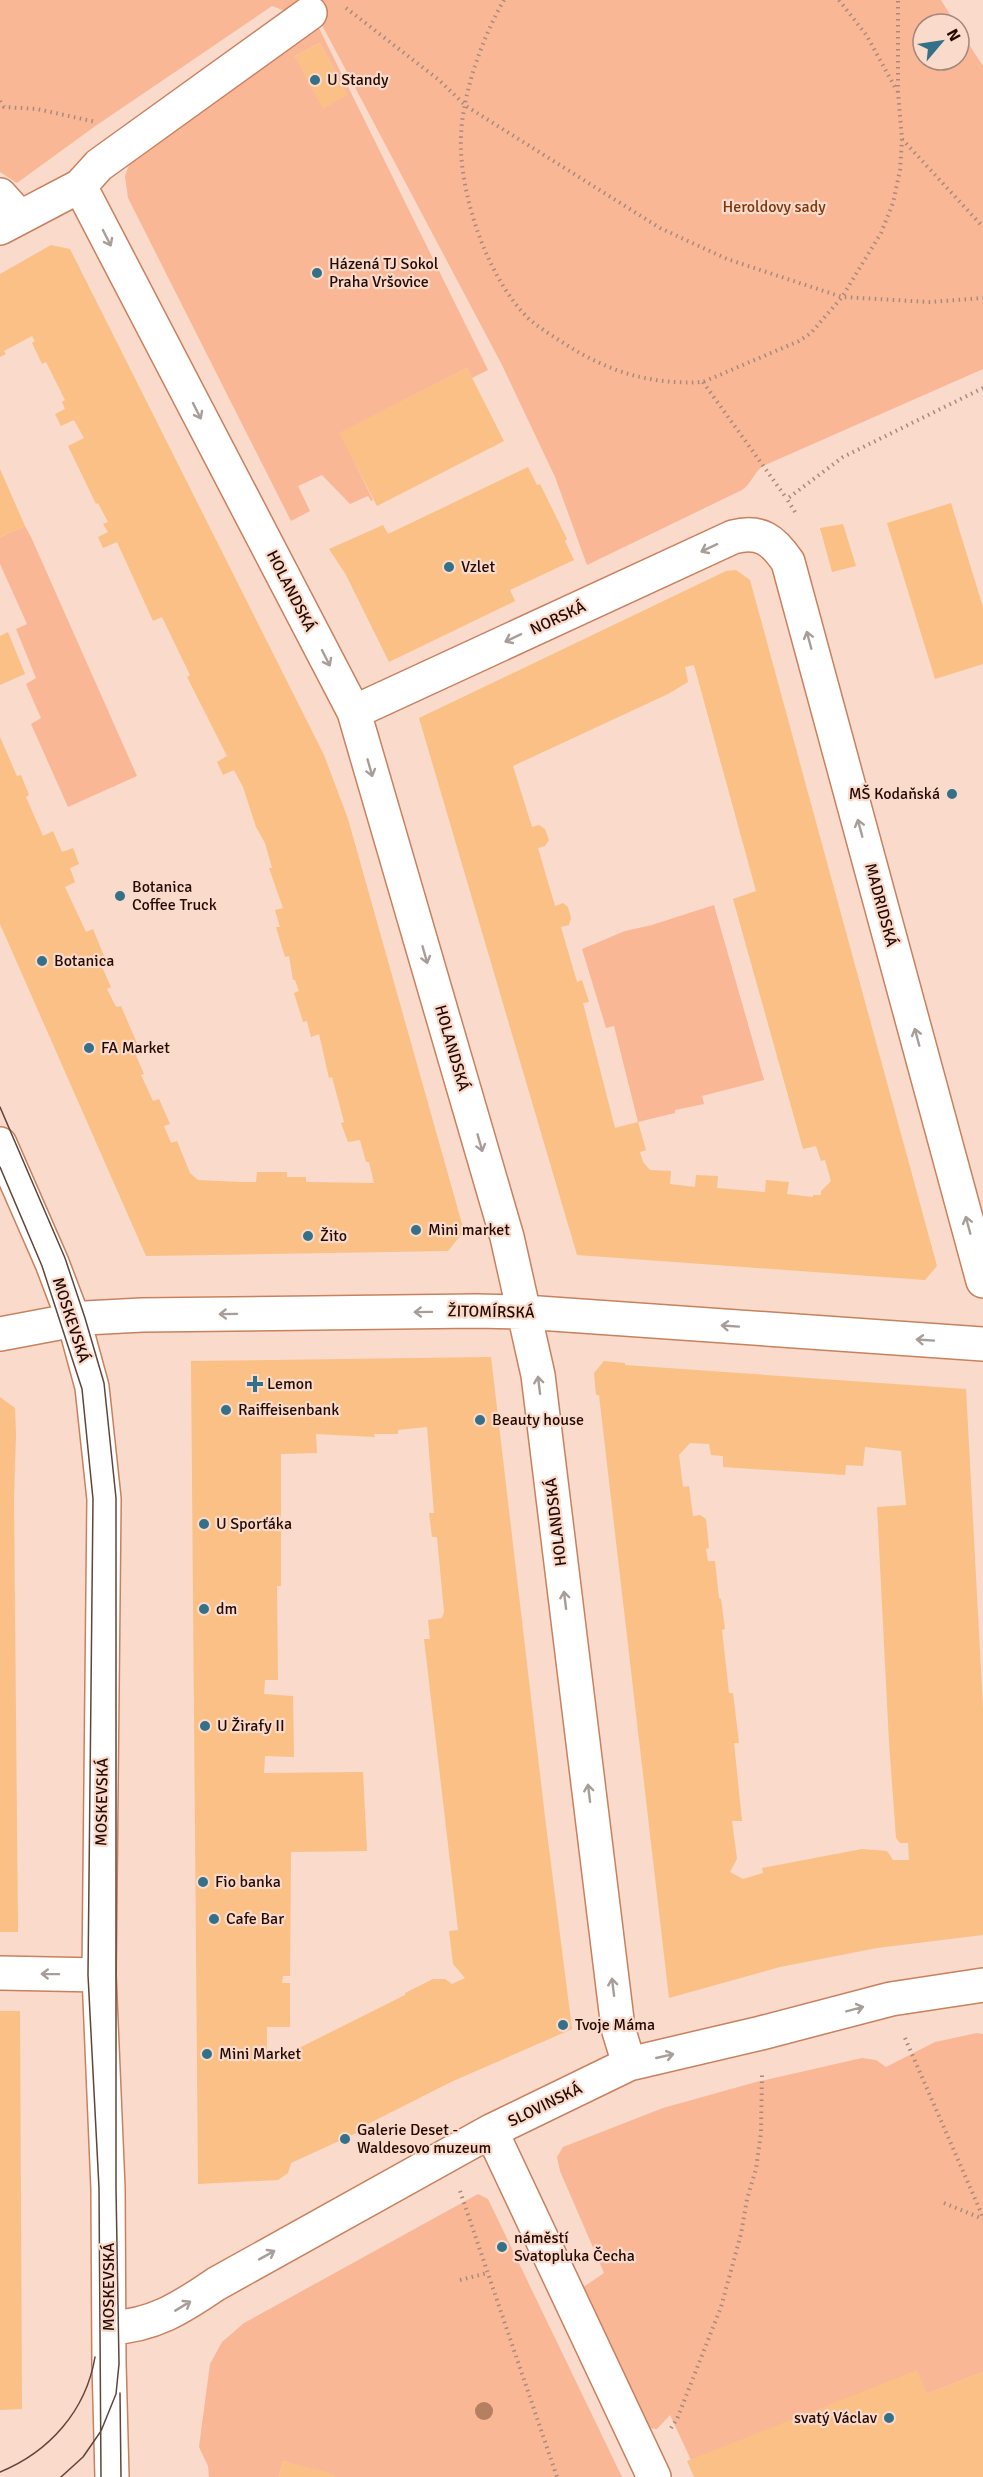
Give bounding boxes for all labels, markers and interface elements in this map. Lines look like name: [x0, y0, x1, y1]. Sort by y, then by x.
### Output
north arrow: [911, 12, 971, 72]
text: N: [942, 25, 965, 45]
place label: U Standy: [327, 70, 389, 90]
marker: U Standy: [308, 73, 322, 87]
park label: Heroldovy sady: [722, 197, 826, 217]
one-way arrow: [102, 228, 113, 246]
place label: Házená TJ Sokol Praha Vršovice: [329, 254, 439, 292]
marker: Házená TJ Sokol Praha Vršovice: [310, 266, 324, 280]
one-way arrow: [192, 401, 203, 419]
one-way arrow: [701, 543, 719, 554]
street label: HOLANDSKÁ: [262, 547, 320, 635]
place label: Vzlet: [461, 557, 495, 577]
marker: Vzlet: [442, 560, 456, 574]
street label: NORSKÁ: [527, 596, 589, 640]
one-way arrow: [803, 631, 814, 650]
one-way arrow: [505, 633, 523, 645]
one-way arrow: [320, 649, 332, 666]
one-way arrow: [365, 758, 376, 777]
place label: MŠ Kodaňská: [849, 784, 940, 804]
marker: MŠ Kodaňská: [945, 787, 959, 801]
one-way arrow: [854, 819, 865, 838]
street label: MADRIDSKÁ: [860, 861, 902, 949]
place label: Botanica Coffee Truck: [132, 877, 217, 915]
marker: Botanica Coffee Truck: [113, 889, 127, 903]
one-way arrow: [420, 945, 431, 964]
place label: Botanica: [54, 951, 114, 971]
marker: Botanica: [35, 954, 49, 968]
street label: HOLANDSKÁ: [430, 1003, 474, 1094]
one-way arrow: [910, 1027, 922, 1046]
place label: FA Market: [101, 1038, 170, 1058]
marker: FA Market: [82, 1041, 96, 1055]
one-way arrow: [474, 1133, 486, 1152]
one-way arrow: [961, 1216, 973, 1235]
place label: Mini market: [428, 1220, 510, 1240]
marker: Mini market: [409, 1223, 423, 1237]
place label: Žito: [320, 1226, 347, 1246]
marker: Žito: [301, 1229, 315, 1243]
street label: MOSKEVSKÁ: [48, 1275, 94, 1365]
street label: ŽITOMÍRSKÁ: [447, 1301, 535, 1323]
one-way arrow: [414, 1306, 434, 1318]
one-way arrow: [219, 1309, 239, 1320]
one-way arrow: [721, 1320, 741, 1331]
one-way arrow: [915, 1334, 935, 1345]
place label: Lemon: [267, 1374, 313, 1394]
one-way arrow: [533, 1376, 544, 1396]
marker: Lemon: [248, 1377, 262, 1391]
place label: Raiffeisenbank: [238, 1400, 339, 1420]
marker: Raiffeisenbank: [219, 1403, 233, 1417]
place label: Beauty house: [492, 1410, 584, 1430]
marker: Beauty house: [473, 1413, 487, 1427]
street label: HOLANDSKÁ: [541, 1477, 571, 1567]
place label: U Sporťáka: [216, 1514, 292, 1534]
marker: U Sporťáka: [197, 1517, 211, 1531]
one-way arrow: [559, 1590, 570, 1610]
place label: dm: [216, 1599, 237, 1619]
marker: dm: [197, 1602, 211, 1616]
place label: U Žirafy II: [217, 1716, 285, 1736]
marker: U Žirafy II: [198, 1719, 212, 1733]
street label: MOSKEVSKÁ: [91, 1757, 113, 1846]
one-way arrow: [583, 1784, 594, 1804]
place label: Fio banka: [215, 1872, 281, 1892]
marker: Fio banka: [196, 1875, 210, 1889]
place label: Cafe Bar: [226, 1909, 284, 1929]
marker: Cafe Bar: [207, 1912, 221, 1926]
one-way arrow: [40, 1969, 60, 1980]
one-way arrow: [607, 1977, 618, 1997]
one-way arrow: [845, 2003, 864, 2014]
place label: Tvoje Máma: [575, 2015, 655, 2035]
marker: Tvoje Máma: [556, 2018, 570, 2032]
place label: Mini Market: [219, 2044, 301, 2064]
marker: Mini Market: [200, 2047, 214, 2061]
one-way arrow: [656, 2049, 675, 2061]
street label: SLOVINSKÁ: [505, 2078, 586, 2132]
place label: Galerie Deset - Waldesovo muzeum: [357, 2120, 491, 2158]
marker: Galerie Deset - Waldesovo muzeum: [338, 2132, 352, 2146]
place label: náměstí Svatopluka Čecha: [514, 2228, 635, 2266]
marker: náměstí Svatopluka Čecha: [495, 2240, 509, 2254]
street label: MOSKEVSKÁ: [99, 2243, 119, 2331]
one-way arrow: [258, 2249, 275, 2261]
one-way arrow: [174, 2299, 191, 2311]
place label: svatý Václav: [794, 2408, 878, 2428]
marker: svatý Václav: [882, 2411, 896, 2425]

